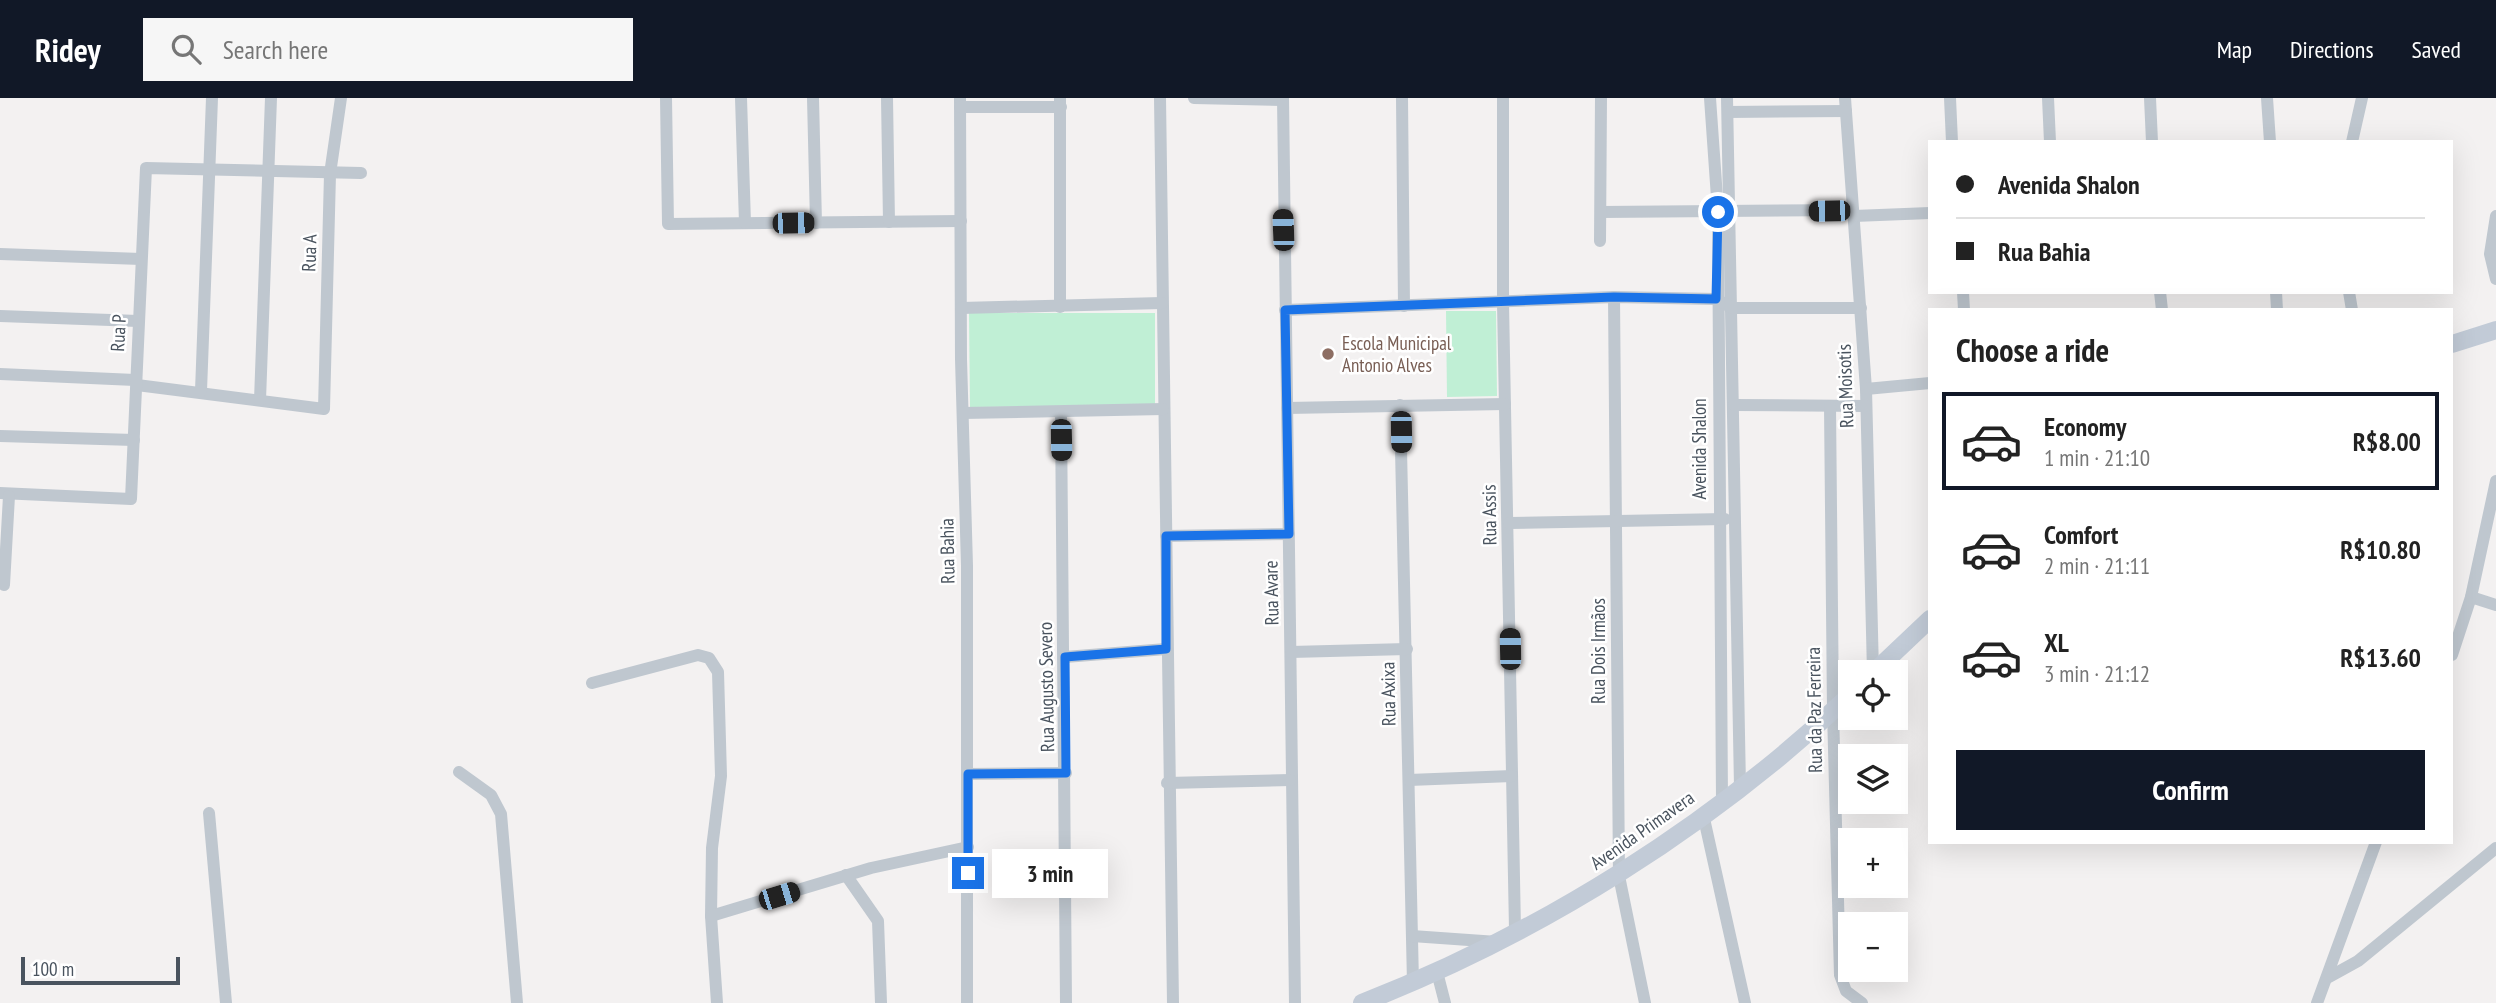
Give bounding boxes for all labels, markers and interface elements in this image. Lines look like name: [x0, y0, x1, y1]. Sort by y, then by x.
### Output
search box: [143, 18, 633, 81]
text: Ridey: [35, 28, 101, 71]
icon: search: [167, 30, 205, 68]
text: Search here: [223, 33, 328, 66]
text: Map: [2217, 34, 2252, 65]
text: Directions: [2290, 34, 2374, 65]
text: Saved: [2412, 34, 2461, 65]
text: Avenida Shalon: [1998, 168, 2140, 201]
route start: [1702, 196, 1734, 228]
car: [1808, 200, 1851, 222]
car: [1272, 209, 1295, 251]
car: [772, 212, 815, 234]
street label: Rua A: [296, 234, 322, 272]
text: Rua Bahia: [1998, 235, 2090, 268]
street label: Rua P: [105, 313, 131, 352]
text: Choose a ride: [1956, 329, 2109, 371]
place label: Escola Municipal Antonio Alves: [1342, 331, 1452, 377]
street label: Rua Moisotis: [1832, 344, 1858, 428]
marker: Escola Municipal Antonio Alves: [1320, 346, 1336, 362]
street label: Avenida Shalon: [1687, 398, 1711, 500]
icon: car: [1960, 410, 2023, 473]
text: Economy: [2044, 410, 2126, 443]
car: [1391, 411, 1412, 453]
car: [1051, 419, 1072, 461]
text: R$8.00: [2353, 425, 2421, 458]
text: 1 min · 21:10: [2044, 443, 2150, 472]
street label: Rua Assis: [1476, 484, 1502, 546]
street label: Rua Bahia: [934, 518, 960, 584]
icon: car: [1960, 518, 2023, 581]
text: Comfort: [2044, 518, 2118, 551]
text: R$10.80: [2340, 533, 2421, 566]
text: 2 min · 21:11: [2044, 551, 2150, 580]
street label: Rua Avare: [1258, 560, 1284, 626]
street label: Rua Dois Irmãos: [1586, 598, 1610, 704]
street label: Rua Augusto Severo: [1033, 622, 1059, 752]
icon: car: [1960, 626, 2023, 689]
text: XL: [2044, 626, 2069, 659]
car: [1500, 628, 1521, 670]
text: R$13.60: [2340, 641, 2421, 674]
street label: Rua da Paz Ferreira: [1801, 647, 1827, 773]
text: 3 min · 21:12: [2044, 659, 2150, 688]
map controls: [1838, 660, 1908, 982]
button: locate: [1838, 660, 1908, 730]
street label: Rua Axixa: [1375, 662, 1401, 726]
button: layers: [1838, 744, 1908, 814]
button: Confirm: [1956, 750, 2425, 830]
street label: Avenida Primavera: [1585, 785, 1699, 875]
button: +: [1838, 828, 1908, 898]
callout: 3 min: [992, 848, 1108, 898]
route end: [952, 857, 984, 889]
text: 3 min: [1027, 859, 1073, 888]
car: [756, 880, 803, 912]
button: −: [1838, 912, 1908, 982]
scale bar: [21, 954, 180, 986]
text: 100 m: [32, 957, 74, 981]

